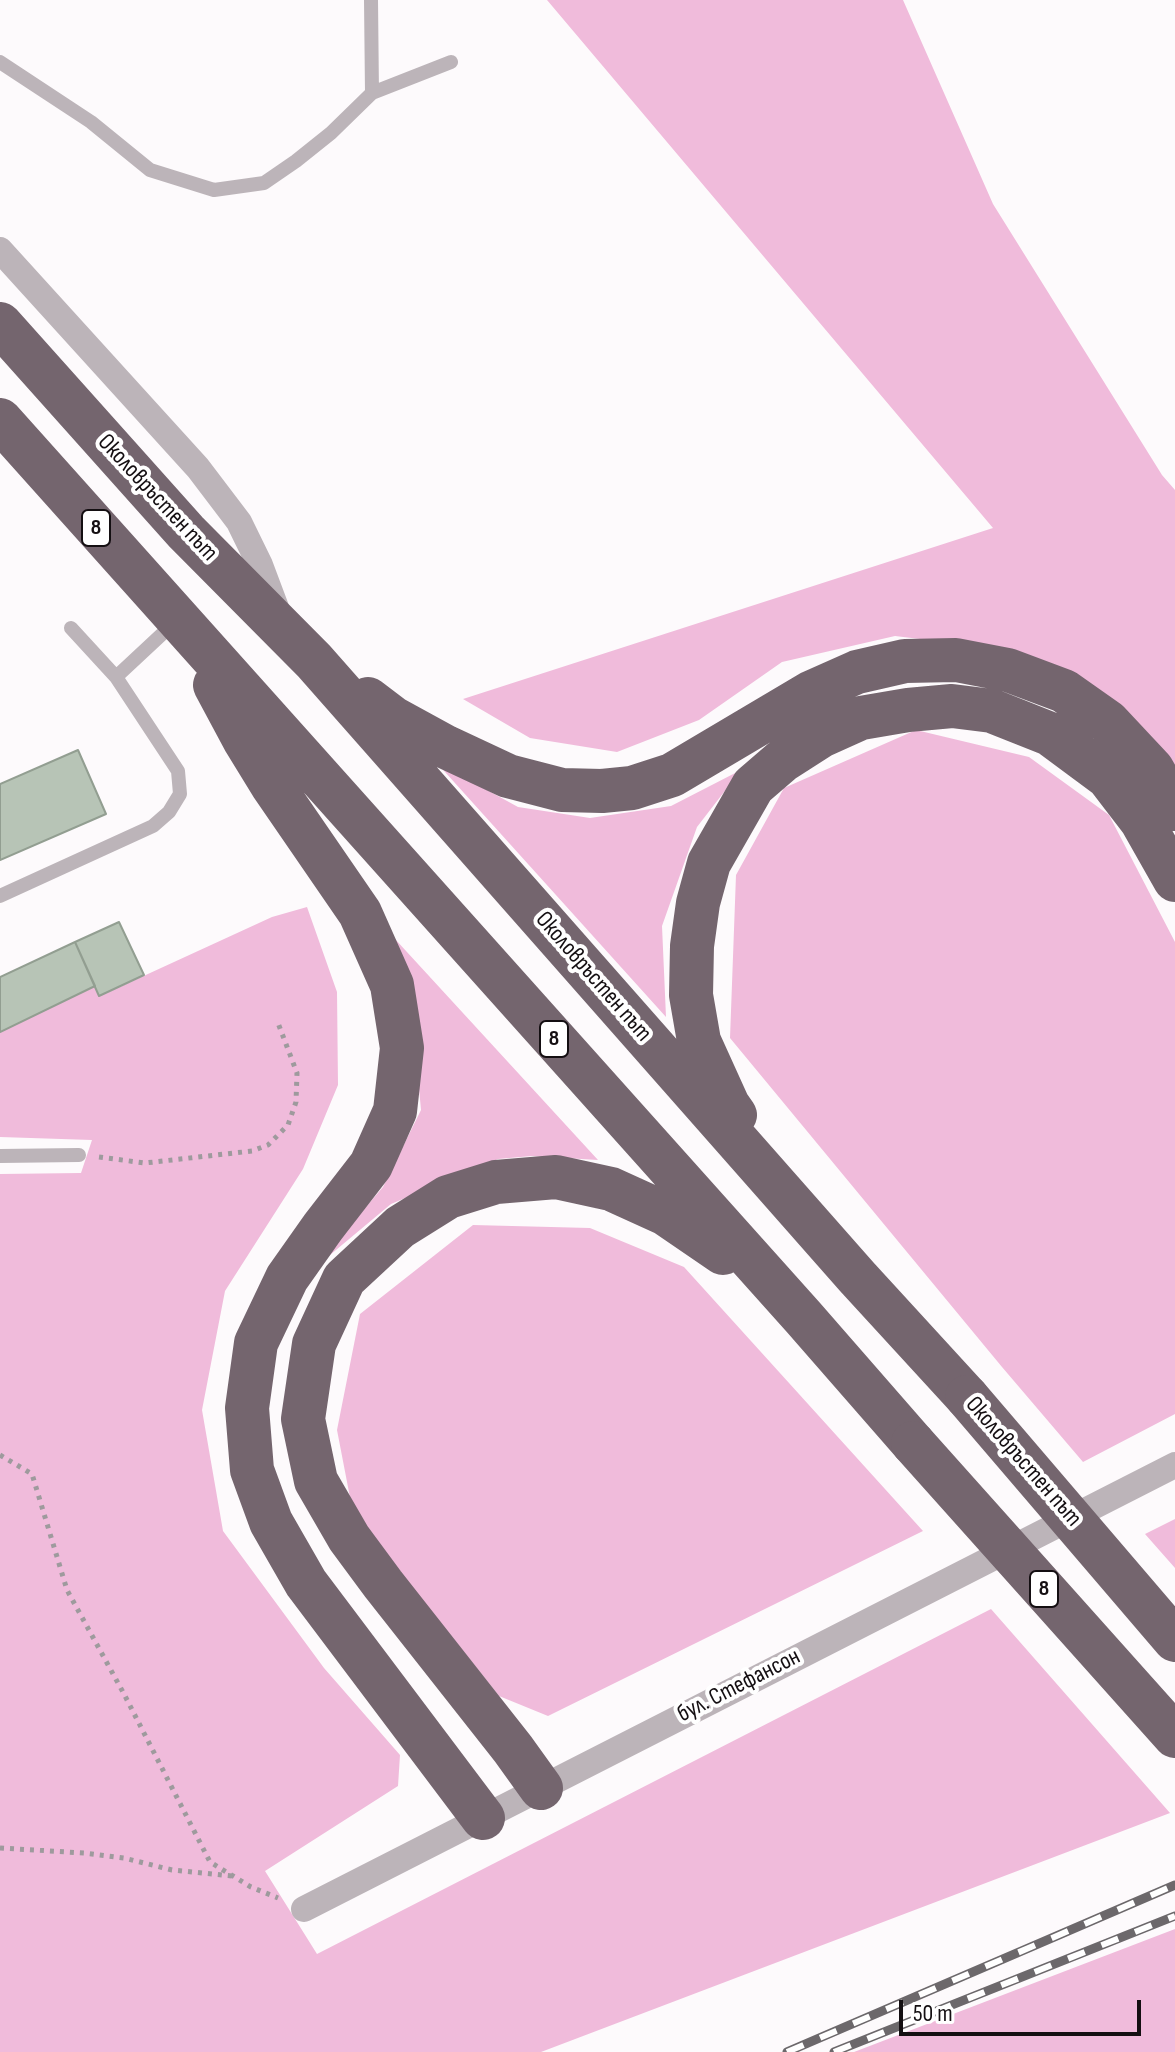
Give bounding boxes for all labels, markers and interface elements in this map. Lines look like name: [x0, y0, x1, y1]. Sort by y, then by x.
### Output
street label: Околовръстен път: [91, 429, 223, 567]
road number: 8: [82, 510, 110, 546]
street label: Околовръстен път: [529, 906, 657, 1048]
road number: 8: [540, 1021, 568, 1057]
street label: Околовръстен път: [959, 1391, 1087, 1533]
road number: 8: [1030, 1571, 1058, 1607]
street label: бул. Стефансон: [673, 1643, 805, 1729]
scale bar: [903, 1984, 1145, 2034]
text: 50 m: [913, 1999, 953, 2028]

